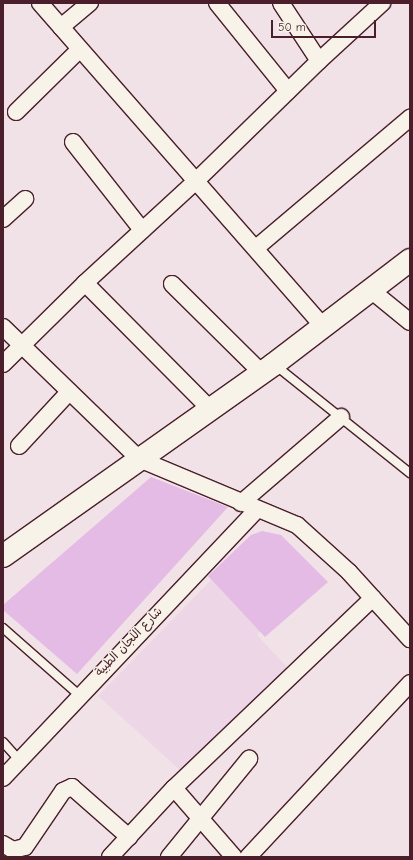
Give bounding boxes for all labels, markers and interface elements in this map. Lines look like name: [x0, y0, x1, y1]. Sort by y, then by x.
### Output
scale bar: [273, 12, 378, 38]
text: 50 m: [278, 20, 306, 34]
street label: شارع اللجان الطبية: [92, 604, 166, 680]

